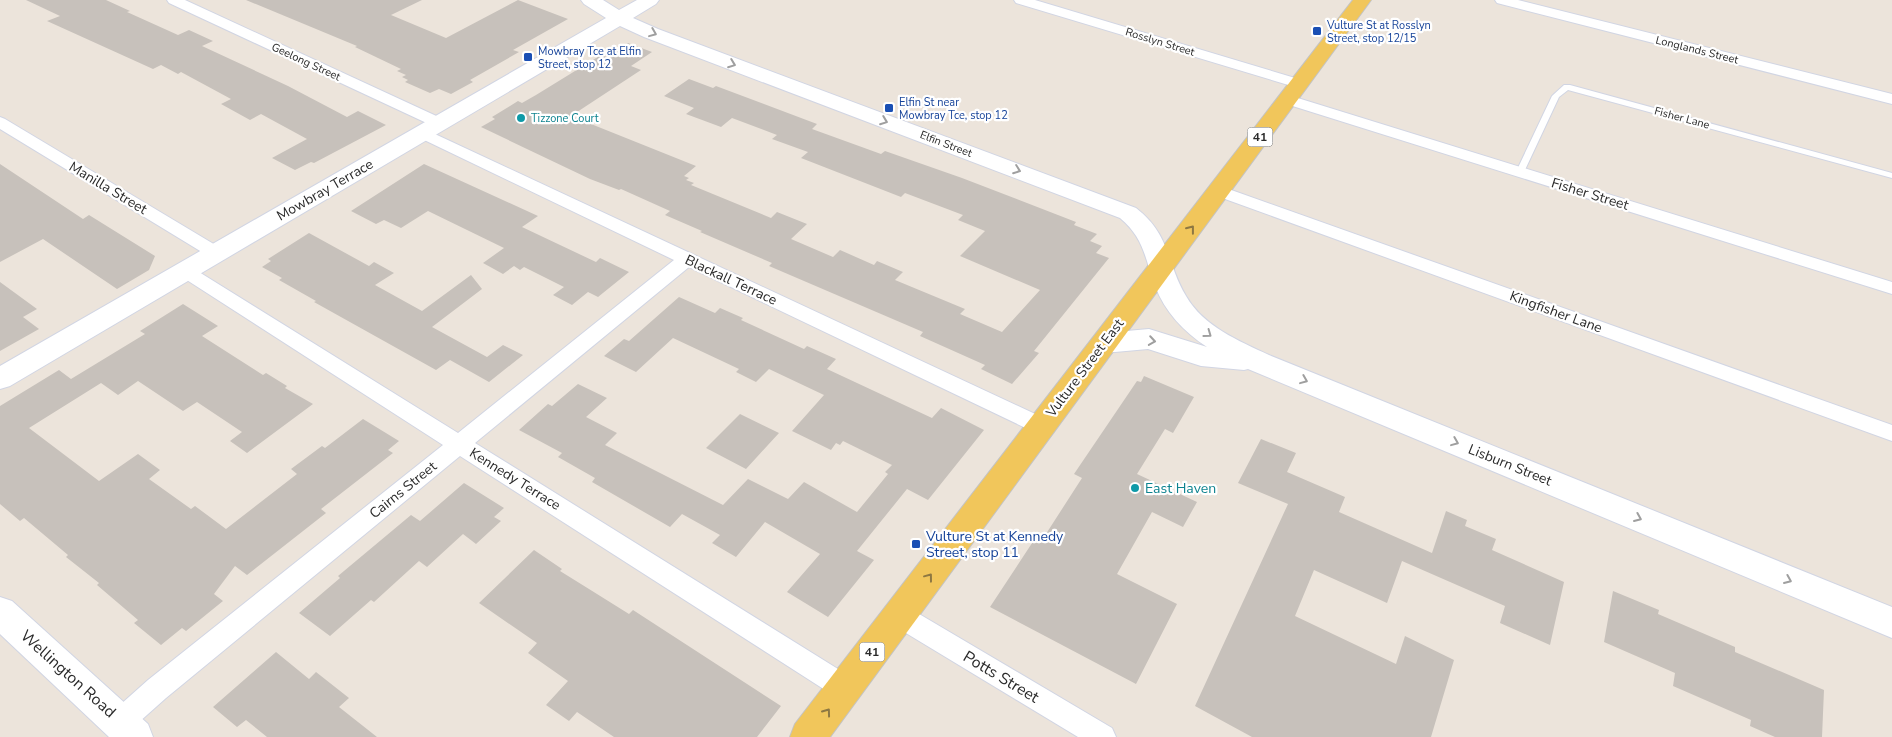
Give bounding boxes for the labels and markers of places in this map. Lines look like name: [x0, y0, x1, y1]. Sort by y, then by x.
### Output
place label: Vulture St at Rosslyn Street, stop 12/15: [1326, 18, 1431, 46]
marker: Vulture St at Rosslyn Street, stop 12/15: [1311, 25, 1323, 37]
place label: Mowbray Tce at Elfin Street, stop 12: [538, 44, 641, 72]
marker: Mowbray Tce at Elfin Street, stop 12: [522, 51, 534, 63]
place label: Elfin St near Mowbray Tce, stop 12: [899, 95, 1008, 123]
marker: Elfin St near Mowbray Tce, stop 12: [883, 102, 895, 114]
place label: Tizzone Court: [531, 111, 599, 126]
marker: Tizzone Court: [515, 112, 527, 124]
place label: East Haven: [1145, 479, 1216, 498]
marker: East Haven: [1129, 482, 1141, 494]
place label: Vulture St at Kennedy Street, stop 11: [925, 527, 1064, 562]
marker: Vulture St at Kennedy Street, stop 11: [910, 538, 922, 550]

